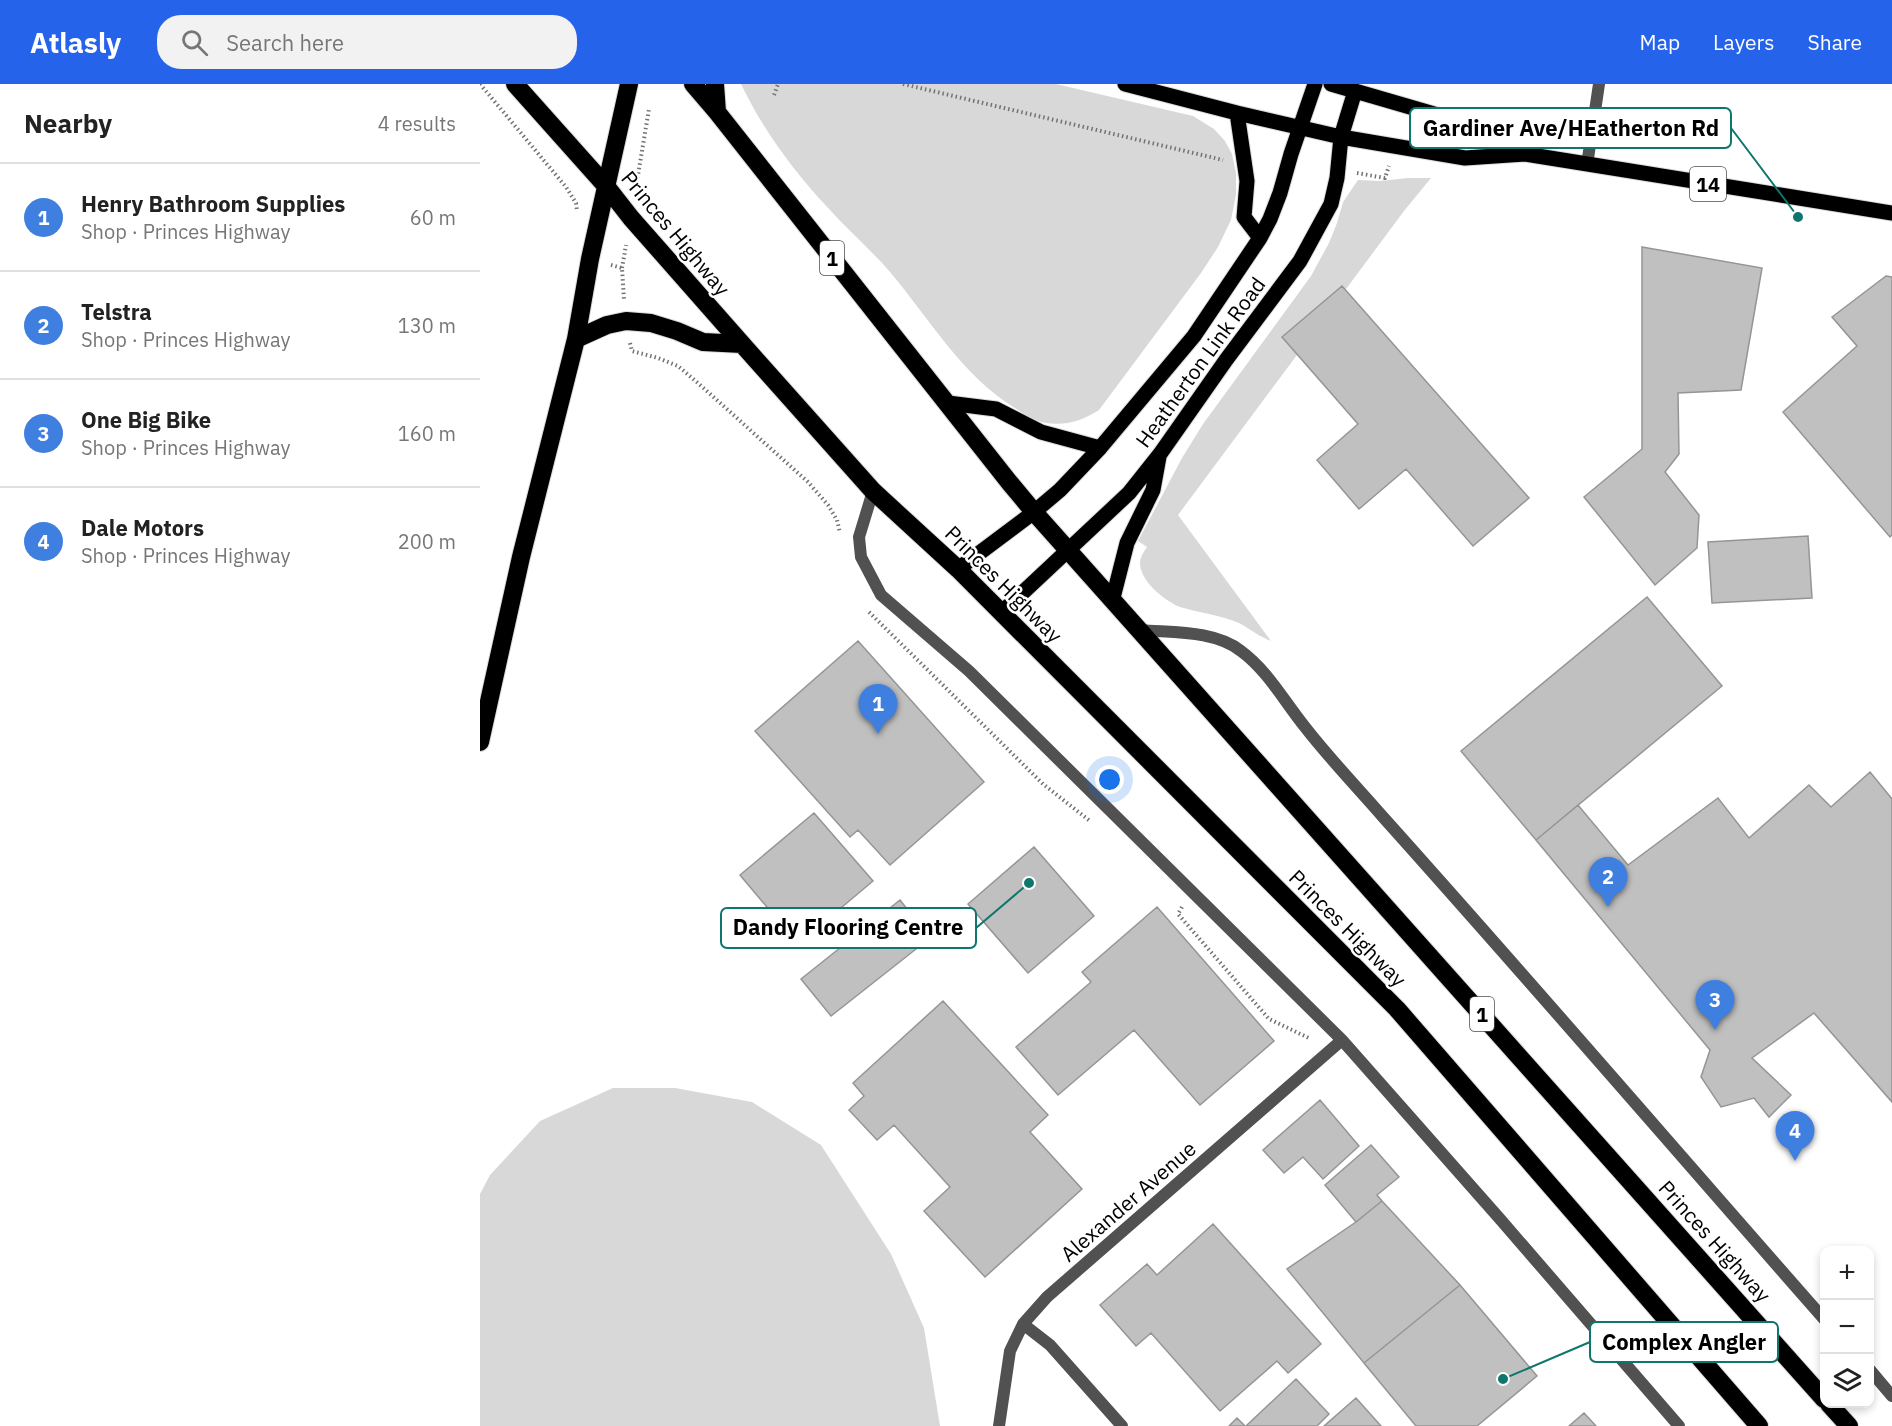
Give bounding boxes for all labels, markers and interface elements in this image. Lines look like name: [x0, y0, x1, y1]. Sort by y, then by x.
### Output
search box: [157, 15, 577, 69]
text: Atlasly: [30, 24, 121, 61]
icon: search: [178, 26, 211, 59]
text: Search here: [226, 28, 344, 57]
text: Map: [1640, 28, 1680, 56]
text: Layers: [1713, 28, 1775, 56]
text: Share: [1808, 28, 1862, 56]
text: Nearby: [24, 106, 112, 140]
callout: Gardiner Ave/HEatherton Rd: [1410, 108, 1731, 148]
text: 4 results: [378, 110, 456, 137]
text: Gardiner Ave/HEatherton Rd: [1423, 113, 1719, 142]
street label: Princes Highway: [615, 165, 737, 302]
road number: 14: [1690, 167, 1726, 201]
text: Henry Bathroom Supplies: [81, 189, 345, 218]
text: 1: [38, 204, 50, 231]
text: 60 m: [410, 204, 456, 231]
text: Shop · Princes Highway: [81, 218, 290, 245]
road number: 1: [820, 241, 844, 275]
street label: Heatherton Link Road: [1129, 271, 1271, 453]
text: Telstra: [81, 297, 152, 326]
text: 2: [38, 312, 50, 339]
text: 130 m: [398, 312, 456, 339]
text: Shop · Princes Highway: [81, 326, 290, 353]
text: One Big Bike: [81, 405, 211, 434]
text: 3: [38, 420, 50, 447]
text: 160 m: [398, 420, 456, 447]
text: Shop · Princes Highway: [81, 434, 290, 461]
text: Dale Motors: [81, 513, 204, 542]
street label: Princes Highway: [939, 519, 1069, 649]
text: 4: [38, 528, 50, 555]
text: 200 m: [398, 528, 456, 555]
text: Shop · Princes Highway: [81, 542, 290, 569]
pin: 1: [858, 684, 898, 734]
your location: [1095, 765, 1124, 794]
pin: 2: [1588, 858, 1628, 907]
street label: Princes Highway: [1283, 863, 1413, 993]
callout: Dandy Flooring Centre: [721, 908, 976, 948]
text: Dandy Flooring Centre: [733, 912, 963, 941]
pin: 3: [1696, 980, 1734, 1030]
road number: 1: [1470, 997, 1494, 1031]
pin: 4: [1776, 1112, 1814, 1161]
street label: Alexander Avenue: [1054, 1134, 1202, 1268]
street label: Princes Highway: [1653, 1174, 1778, 1308]
map controls: [1820, 1246, 1874, 1408]
button: +: [1820, 1246, 1874, 1300]
button: −: [1820, 1300, 1874, 1354]
callout: Complex Angler: [1590, 1322, 1778, 1362]
text: Complex Angler: [1602, 1327, 1766, 1356]
button: layers: [1820, 1354, 1874, 1408]

